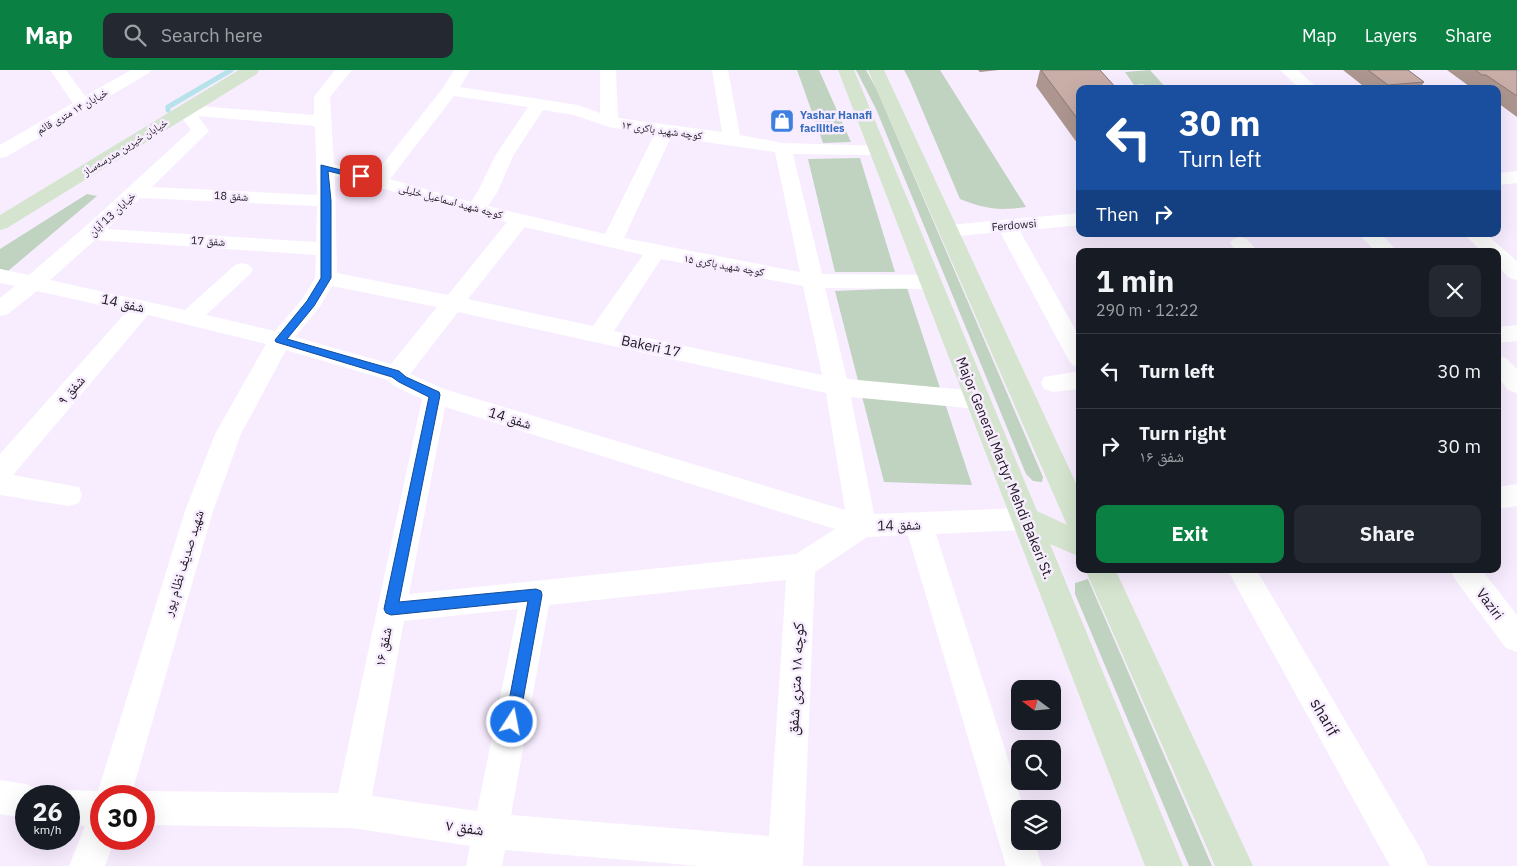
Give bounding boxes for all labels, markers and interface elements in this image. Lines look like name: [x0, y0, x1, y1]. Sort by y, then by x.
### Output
search box: [103, 13, 453, 58]
text: Map: [25, 19, 73, 51]
icon: search: [121, 21, 149, 49]
text: Search here: [161, 23, 263, 47]
text: Map: [1302, 24, 1337, 47]
text: Layers: [1365, 24, 1417, 47]
text: Share: [1445, 24, 1492, 47]
street label: خیابان ۱۴ متری قائم: [34, 85, 111, 138]
text: 30 m: [1179, 100, 1261, 146]
icon: left: [1096, 105, 1161, 170]
shop icon: Yashar Hanafi facilities: [769, 108, 795, 134]
place label: Yashar Hanafi facilities: [800, 108, 872, 135]
street label: خیابان خیرین مدرسه‌ساز: [79, 115, 170, 179]
street label: کوچه شهید باکری ۱۳: [621, 117, 704, 143]
text: Turn left: [1179, 144, 1262, 173]
pin: [340, 155, 382, 197]
icon: arrive: [347, 162, 375, 190]
street label: کوچه شهید اسماعیل خلیلی: [397, 180, 505, 222]
street label: شفق 18: [213, 188, 249, 204]
street label: خیابان 13 آبان: [86, 189, 138, 239]
icon: right: [1149, 200, 1177, 228]
text: Then: [1096, 202, 1139, 226]
street label: Ferdowsi: [991, 216, 1037, 234]
street label: شفق 17: [190, 233, 226, 249]
street label: کوچه شهید باکری ۱۵: [683, 251, 766, 279]
text: 1 min: [1096, 261, 1174, 300]
button: close: [1429, 265, 1481, 317]
street label: شفق 14: [100, 290, 146, 317]
text: 290 m · 12:22: [1096, 300, 1198, 320]
street label: Bakeri 17: [620, 331, 682, 361]
street label: Major General Martyr Mehdi Bakeri St.: [952, 354, 1058, 582]
icon: left: [1096, 357, 1124, 385]
text: Turn left: [1139, 359, 1215, 383]
text: 30 m: [1437, 359, 1481, 383]
street label: شفق ۹: [53, 372, 89, 409]
street label: شفق 14: [486, 403, 534, 434]
text: Turn right: [1139, 421, 1226, 445]
icon: right: [1096, 432, 1124, 460]
text: 30 m: [1437, 434, 1481, 458]
text: شفق ۱۶: [1139, 446, 1184, 466]
button: Exit: [1096, 505, 1284, 563]
button: Share: [1294, 505, 1481, 563]
street label: شهید صدیف نظام پور: [158, 508, 209, 619]
street label: شفق 14: [877, 516, 921, 535]
street label: Vaziri: [1473, 585, 1507, 623]
street label: کوچه ۱۸ متری شفق: [782, 621, 809, 736]
street label: شفق ۱۶: [370, 626, 397, 668]
north arrow: [1011, 680, 1061, 730]
map controls: [1011, 680, 1061, 850]
street label: sharif: [1306, 694, 1344, 740]
position arrow: [485, 695, 537, 747]
button: search: [1011, 740, 1061, 790]
speed limit sign: 30: [90, 785, 155, 850]
text: 26: [32, 795, 63, 828]
button: layers: [1011, 800, 1061, 850]
street label: شفق ۷: [445, 814, 485, 841]
text: km/h: [33, 822, 62, 837]

